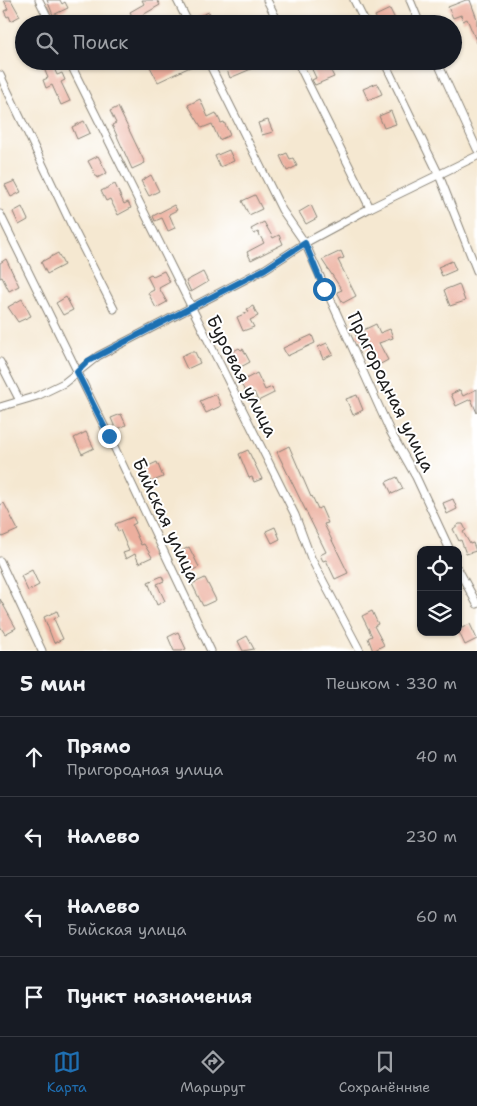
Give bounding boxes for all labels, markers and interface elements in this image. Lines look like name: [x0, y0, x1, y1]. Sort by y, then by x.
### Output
search box: [15, 15, 462, 70]
icon: search: [33, 29, 61, 57]
text: Поиск: [73, 30, 128, 55]
route start: [313, 278, 336, 301]
street label: Пригородная улица: [342, 308, 440, 476]
street label: Буровая улица: [201, 311, 283, 441]
route end: [98, 425, 121, 448]
street label: Бийская улица: [127, 454, 205, 586]
map controls: [417, 546, 462, 636]
button: locate: [417, 546, 462, 591]
button: layers: [417, 591, 462, 636]
text: 5 мин: [20, 670, 86, 698]
text: Пешком · 330 m: [326, 673, 457, 694]
text: Прямо: [67, 734, 131, 759]
icon: ahead: [20, 743, 48, 771]
text: 40 m: [415, 746, 457, 767]
text: Пригородная улица: [67, 759, 223, 780]
icon: left: [20, 823, 48, 851]
text: Налево: [67, 824, 140, 849]
text: 230 m: [405, 826, 457, 847]
text: Налево: [67, 894, 140, 919]
icon: left: [20, 903, 48, 931]
text: 60 m: [416, 906, 457, 927]
text: Бийская улица: [67, 919, 186, 940]
icon: arrive: [20, 983, 48, 1011]
text: Пункт назначения: [67, 984, 252, 1009]
tab: Карта: [47, 1048, 87, 1096]
tab: Маршрут: [180, 1048, 245, 1096]
tab: Сохранённые: [339, 1048, 430, 1096]

